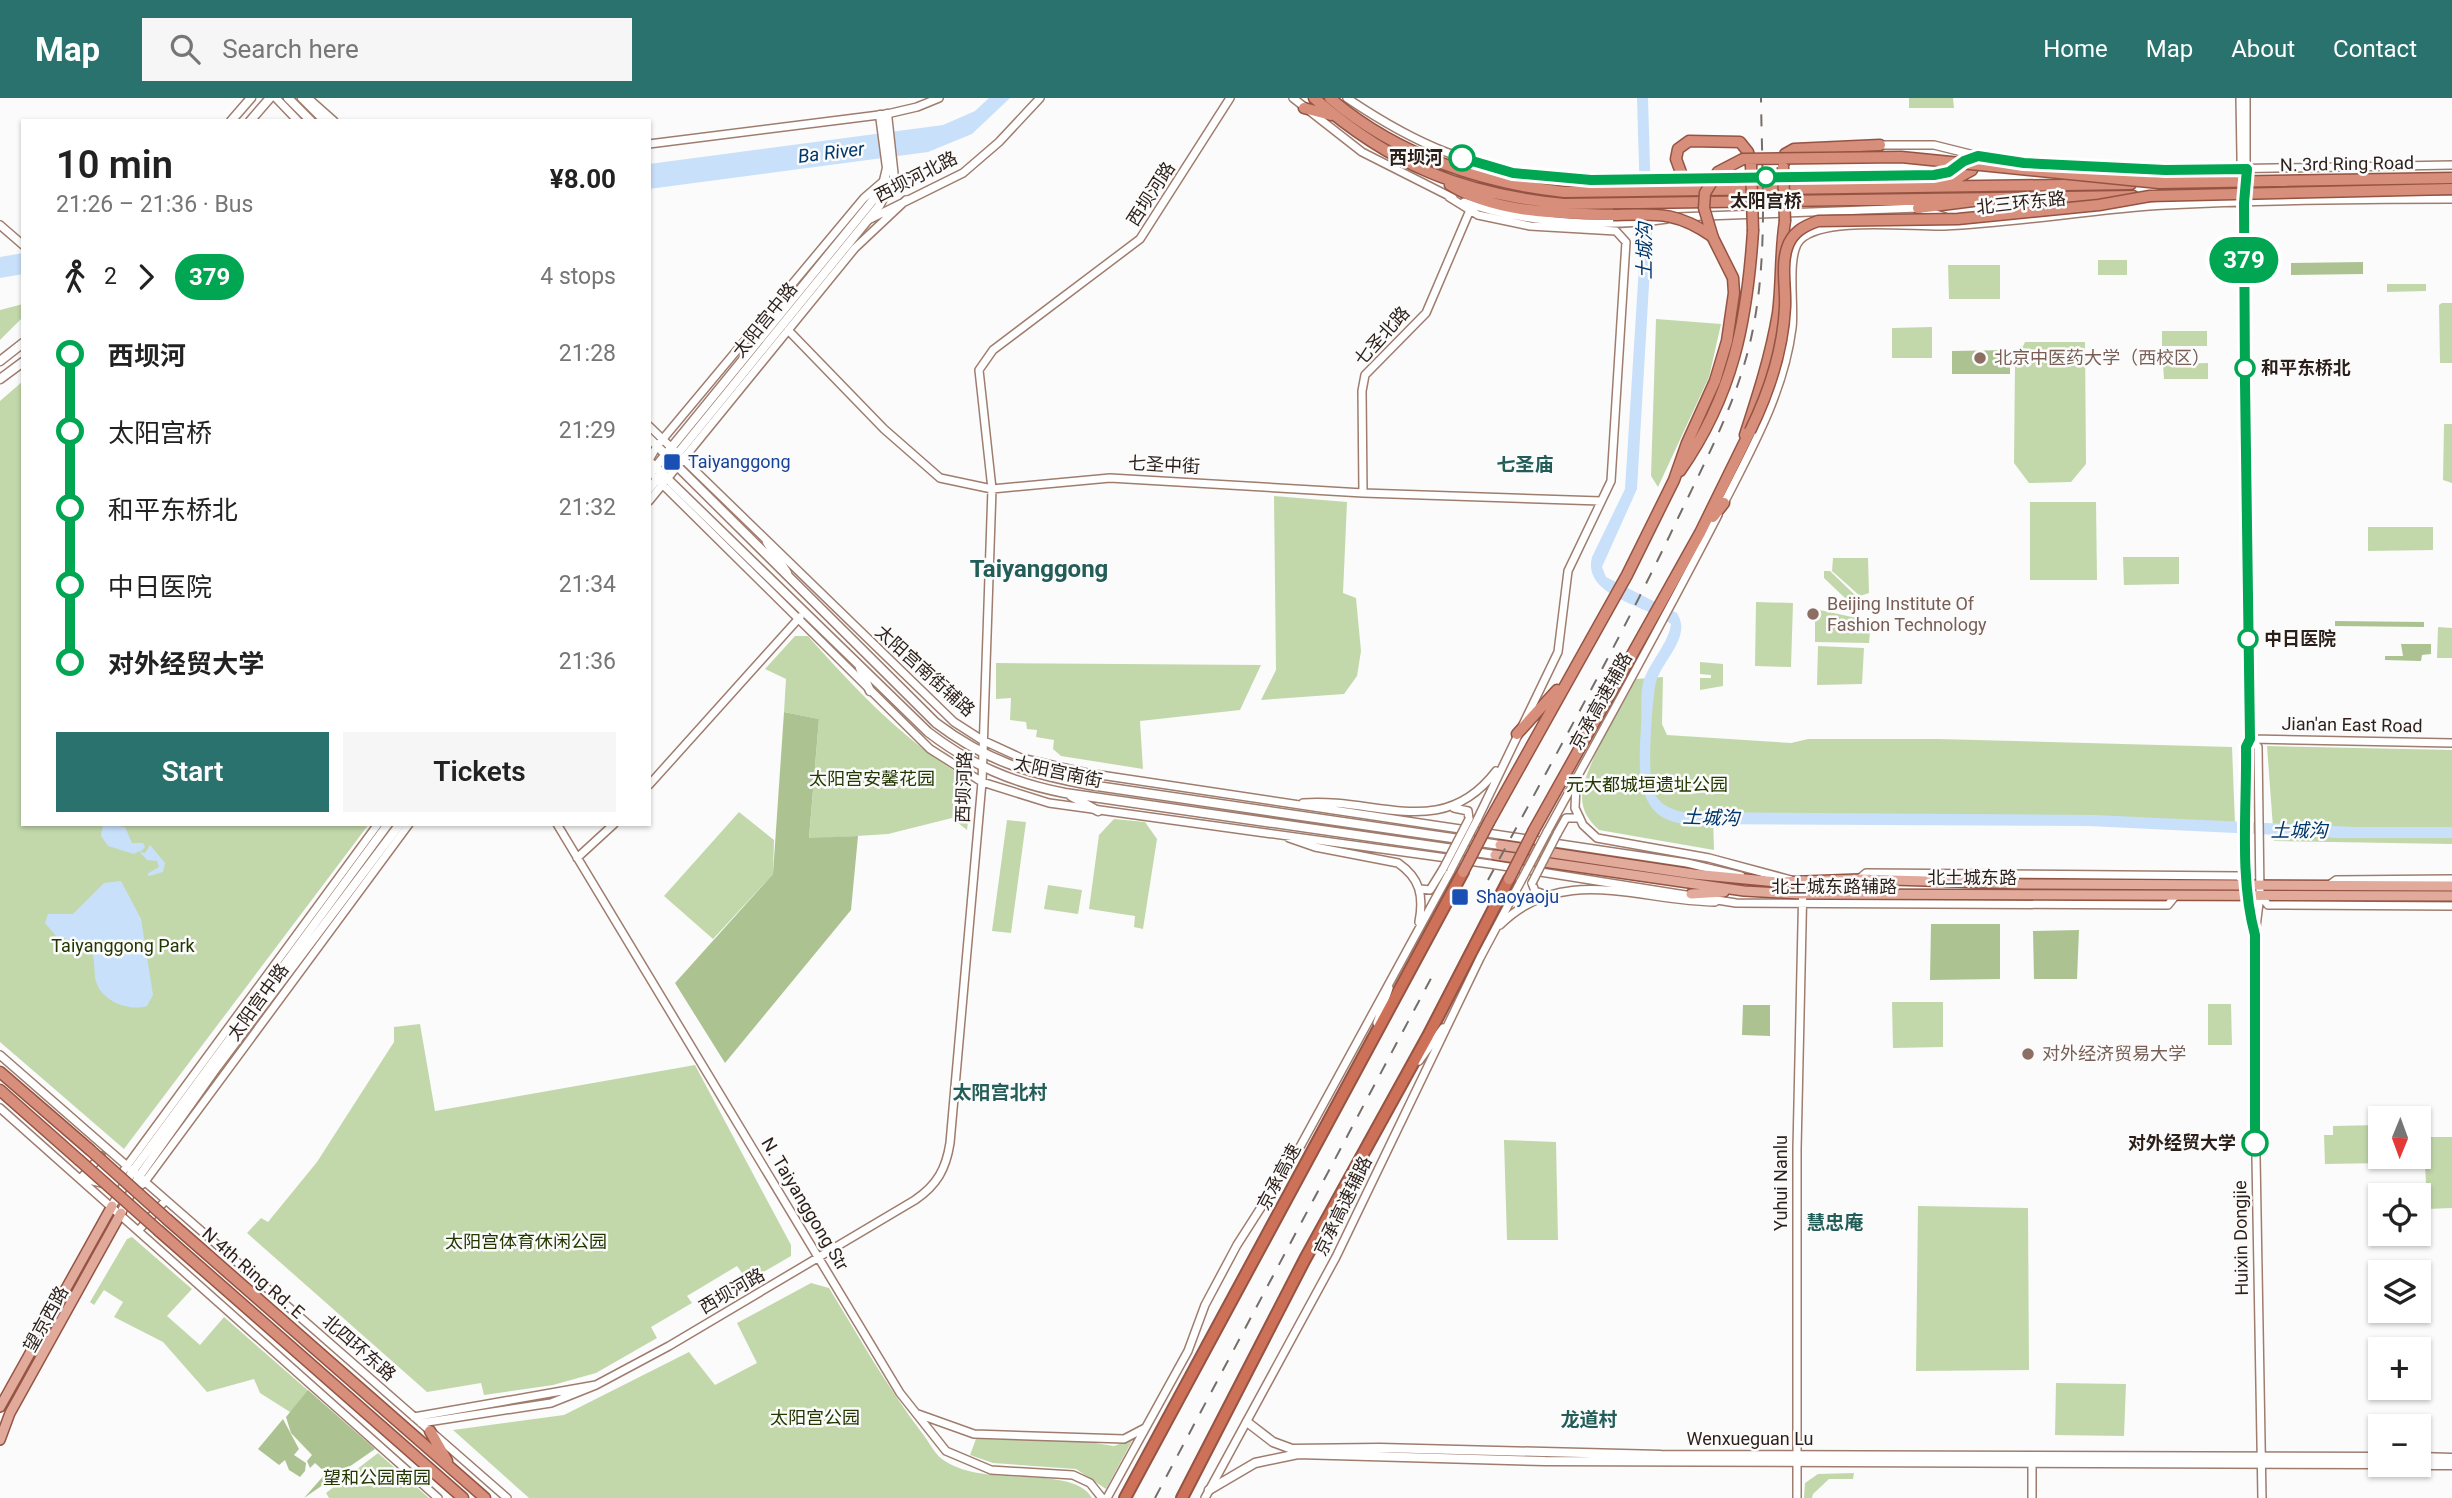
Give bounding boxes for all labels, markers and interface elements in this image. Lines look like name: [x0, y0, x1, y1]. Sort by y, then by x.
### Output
search box: [142, 18, 632, 81]
text: Map: [35, 30, 100, 69]
icon: search: [166, 30, 204, 68]
text: Search here: [222, 34, 359, 64]
text: Home: [2043, 35, 2108, 63]
text: Map: [2146, 35, 2193, 63]
text: About: [2231, 35, 2295, 63]
text: Contact: [2333, 35, 2417, 63]
water label: Ba River: [796, 137, 866, 168]
text: 10 min: [56, 143, 173, 187]
marker: 西坝河: [1449, 145, 1475, 171]
street label: 西坝河北路: [871, 147, 961, 206]
place label: 西坝河: [1389, 147, 1443, 168]
street label: N. 3rd Ring Road: [2280, 152, 2414, 175]
street label: 西坝河路: [1122, 158, 1179, 230]
text: ¥8.00: [550, 164, 616, 194]
marker: 太阳宫桥: [1756, 167, 1776, 187]
street label: 北三环东路: [1975, 187, 2067, 218]
place label: 太阳宫桥: [1730, 190, 1802, 211]
text: 21:26 – 21:36 · Bus: [56, 191, 253, 218]
water label: 土城沟: [1633, 221, 1656, 280]
line badge: 379: [2204, 237, 2284, 283]
text: 379: [2223, 246, 2265, 274]
icon: walk: [56, 258, 94, 296]
icon: forward: [127, 258, 165, 296]
text: 2: [104, 263, 117, 290]
text: 379: [189, 263, 230, 291]
text: 4 stops: [540, 263, 616, 290]
street label: 太阳宫中路: [728, 278, 801, 361]
street label: 七圣北路: [1350, 302, 1414, 369]
text: 21:28: [559, 340, 616, 367]
text: 西坝河: [108, 341, 186, 371]
place label: 北京中医药大学（西校区）: [1994, 347, 2210, 368]
marker: 北京中医药大学（西校区）: [1972, 350, 1988, 366]
place label: 和平东桥北: [2261, 357, 2351, 378]
marker: 和平东桥北: [2235, 358, 2255, 378]
text: 21:29: [559, 417, 616, 444]
text: 太阳宫桥: [108, 418, 212, 448]
place label: Taiyanggong: [688, 451, 791, 472]
marker: Taiyanggong: [662, 452, 682, 472]
street label: 七圣中街: [1128, 452, 1201, 477]
district label: 七圣庙: [1496, 453, 1554, 476]
text: 21:32: [559, 494, 616, 521]
text: 和平东桥北: [108, 495, 238, 525]
district label: Taiyanggong: [970, 555, 1108, 583]
text: 21:34: [559, 571, 616, 598]
text: 中日医院: [108, 572, 212, 602]
place label: Beijing Institute Of Fashion Technology: [1827, 593, 1987, 635]
marker: Beijing Institute Of Fashion Technology: [1805, 606, 1821, 622]
street label: 太阳宫南街辅路: [871, 621, 979, 721]
place label: 中日医院: [2264, 628, 2336, 649]
marker: 中日医院: [2238, 629, 2258, 649]
text: 21:36: [559, 648, 616, 675]
street label: 京承高速辅路: [1565, 648, 1636, 753]
text: 对外经贸大学: [108, 649, 264, 679]
street label: Jian'an East Road: [2281, 713, 2423, 736]
button: Start: [56, 732, 329, 812]
button: Tickets: [343, 732, 616, 812]
street label: 西坝河路: [952, 751, 975, 823]
street label: 太阳宫南街: [1012, 752, 1104, 791]
park label: 太阳宫安馨花园: [809, 768, 935, 789]
park label: 元大都城垣遗址公园: [1566, 774, 1728, 795]
water label: 土城沟: [1682, 805, 1742, 830]
water label: 土城沟: [2270, 819, 2329, 842]
street label: 北土城东路: [1927, 867, 2017, 888]
street label: 北土城东路辅路: [1771, 876, 1897, 897]
place label: Shaoyaoju: [1476, 886, 1559, 907]
marker: Shaoyaoju: [1450, 887, 1470, 907]
park label: Taiyanggong Park: [51, 935, 196, 956]
street label: 太阳宫中路: [223, 959, 293, 1044]
place label: 对外经济贸易大学: [2042, 1043, 2186, 1064]
marker: 对外经济贸易大学: [2020, 1046, 2036, 1062]
district label: 太阳宫北村: [952, 1081, 1048, 1104]
north arrow: [2368, 1106, 2431, 1169]
map controls: [2368, 1106, 2431, 1477]
marker: 对外经贸大学: [2242, 1130, 2268, 1156]
place label: 对外经贸大学: [2128, 1132, 2236, 1153]
street label: N. Taiyanggong Str: [757, 1133, 853, 1274]
street label: Yuhui Nanlu: [1770, 1135, 1791, 1231]
street label: 京承高速: [1252, 1140, 1305, 1213]
street label: 京承高速辅路: [1309, 1153, 1376, 1259]
street label: Huixin Dongjie: [2229, 1180, 2252, 1296]
button: locate: [2368, 1183, 2431, 1246]
district label: 慧忠庵: [1806, 1211, 1864, 1234]
street label: N 4th Ring Rd. E: [198, 1223, 309, 1323]
park label: 太阳宫体育休闲公园: [445, 1231, 607, 1252]
button: layers: [2368, 1260, 2431, 1323]
street label: 西坝河路: [695, 1263, 768, 1318]
street label: 望京西路: [19, 1282, 72, 1355]
street label: 北四环东路: [318, 1310, 400, 1385]
button: +: [2368, 1337, 2431, 1400]
park label: 太阳宫公园: [770, 1407, 860, 1428]
district label: 龙道村: [1560, 1408, 1618, 1431]
button: −: [2368, 1414, 2431, 1477]
street label: Wenxueguan Lu: [1686, 1428, 1814, 1449]
park label: 望和公园南园: [323, 1467, 431, 1488]

